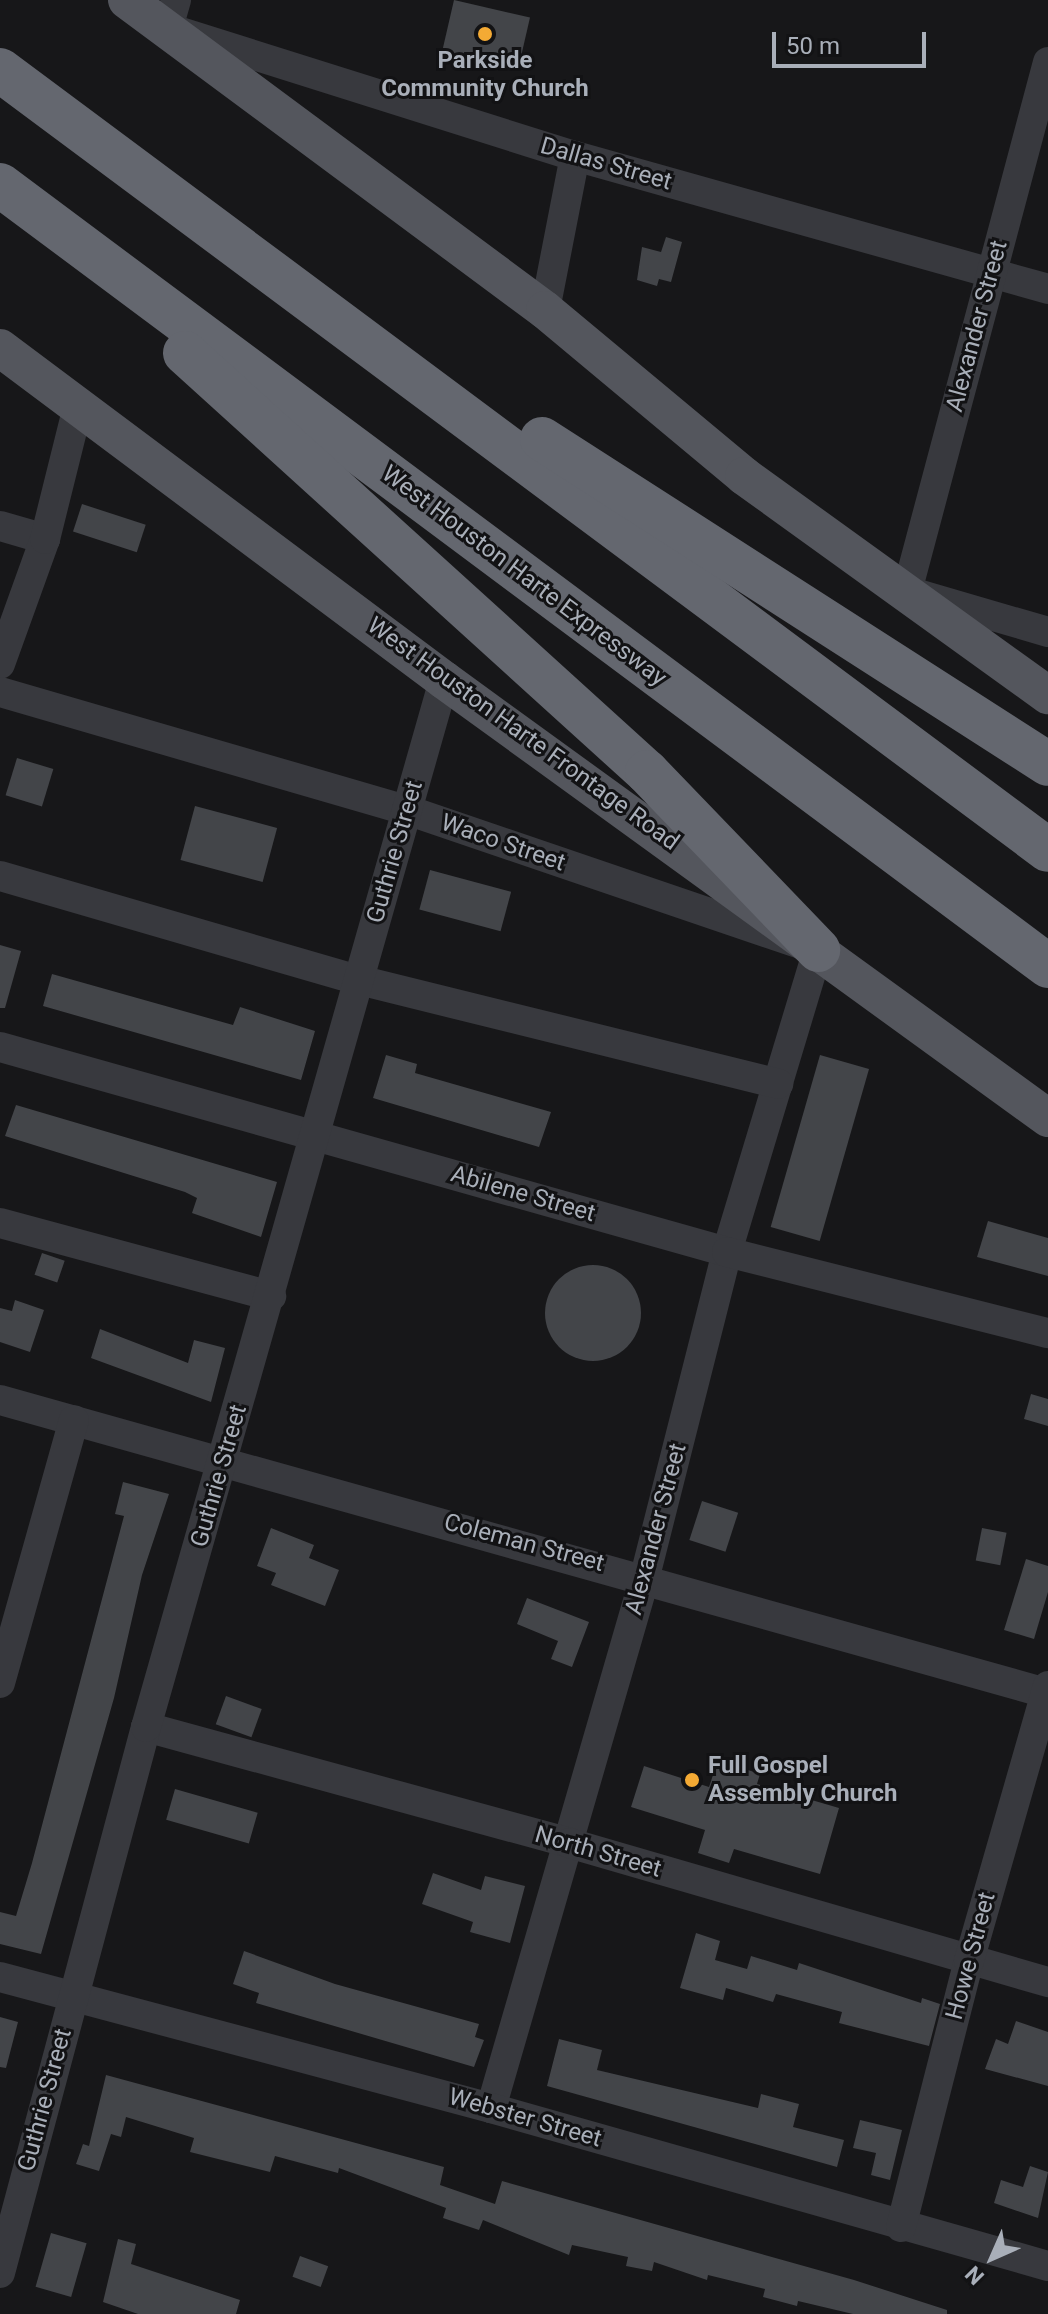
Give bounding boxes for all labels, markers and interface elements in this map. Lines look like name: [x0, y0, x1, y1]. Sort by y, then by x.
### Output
scale bar: [776, 16, 930, 66]
marker: Parkside Community Church: [476, 25, 494, 43]
text: 50 m: [786, 32, 840, 60]
place label: Parkside Community Church: [381, 47, 589, 103]
street label: Dallas Street: [537, 132, 675, 196]
street label: Alexander Street: [940, 237, 1014, 415]
street label: West Houston Harte Expressway: [376, 460, 672, 692]
street label: West Houston Harte Frontage Road: [362, 611, 684, 857]
street label: Guthrie Street: [361, 778, 429, 926]
street label: Waco Street: [437, 808, 569, 878]
street label: Abilene Street: [448, 1160, 598, 1228]
street label: Guthrie Street: [185, 1402, 253, 1550]
street label: Alexander Street: [619, 1440, 693, 1618]
street label: Coleman Street: [441, 1508, 607, 1578]
place label: Full Gospel Assembly Church: [708, 1752, 898, 1808]
marker: Full Gospel Assembly Church: [683, 1771, 701, 1789]
street label: North Street: [532, 1820, 664, 1884]
street label: Howe Street: [940, 1889, 1002, 2023]
street label: Guthrie Street: [12, 2025, 78, 2175]
street label: Webster Street: [445, 2082, 605, 2154]
north arrow: [952, 2218, 1032, 2298]
text: N: [960, 2261, 989, 2290]

